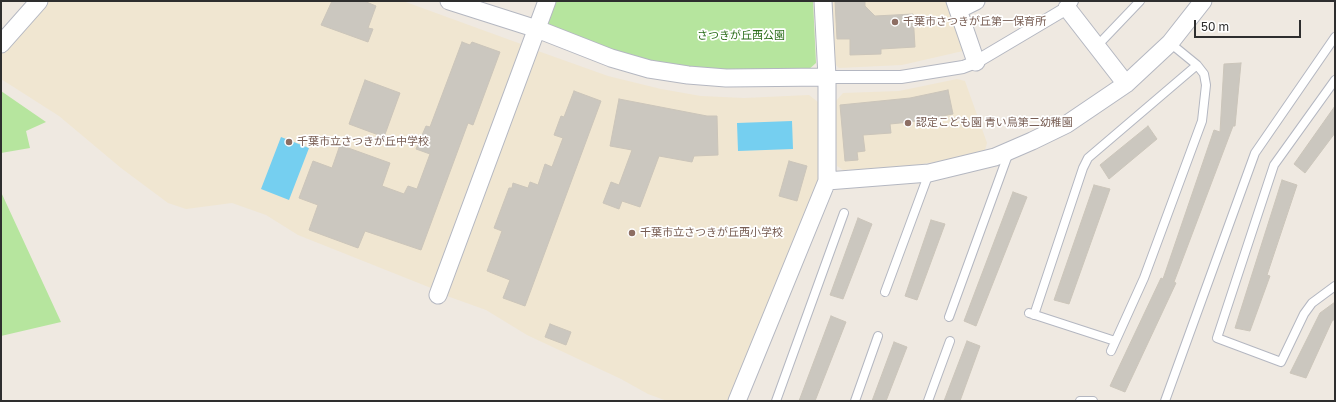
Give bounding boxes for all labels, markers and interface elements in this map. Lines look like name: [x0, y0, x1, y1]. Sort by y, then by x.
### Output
scale bar: [1196, 12, 1303, 38]
place label: 千葉市さつきが丘第一保育所: [903, 15, 1046, 29]
marker: 千葉市さつきが丘第一保育所: [890, 17, 900, 27]
text: 50 m: [1201, 19, 1229, 34]
park label: さつきが丘西公園: [697, 29, 785, 43]
place label: 認定こども園 青い鳥第二幼稚園: [916, 116, 1073, 130]
marker: 認定こども園 青い鳥第二幼稚園: [903, 118, 913, 128]
place label: 千葉市立さつきが丘中学校: [297, 135, 429, 149]
marker: 千葉市立さつきが丘中学校: [284, 137, 294, 147]
place label: 千葉市立さつきが丘西小学校: [640, 226, 783, 240]
marker: 千葉市立さつきが丘西小学校: [627, 228, 637, 238]

